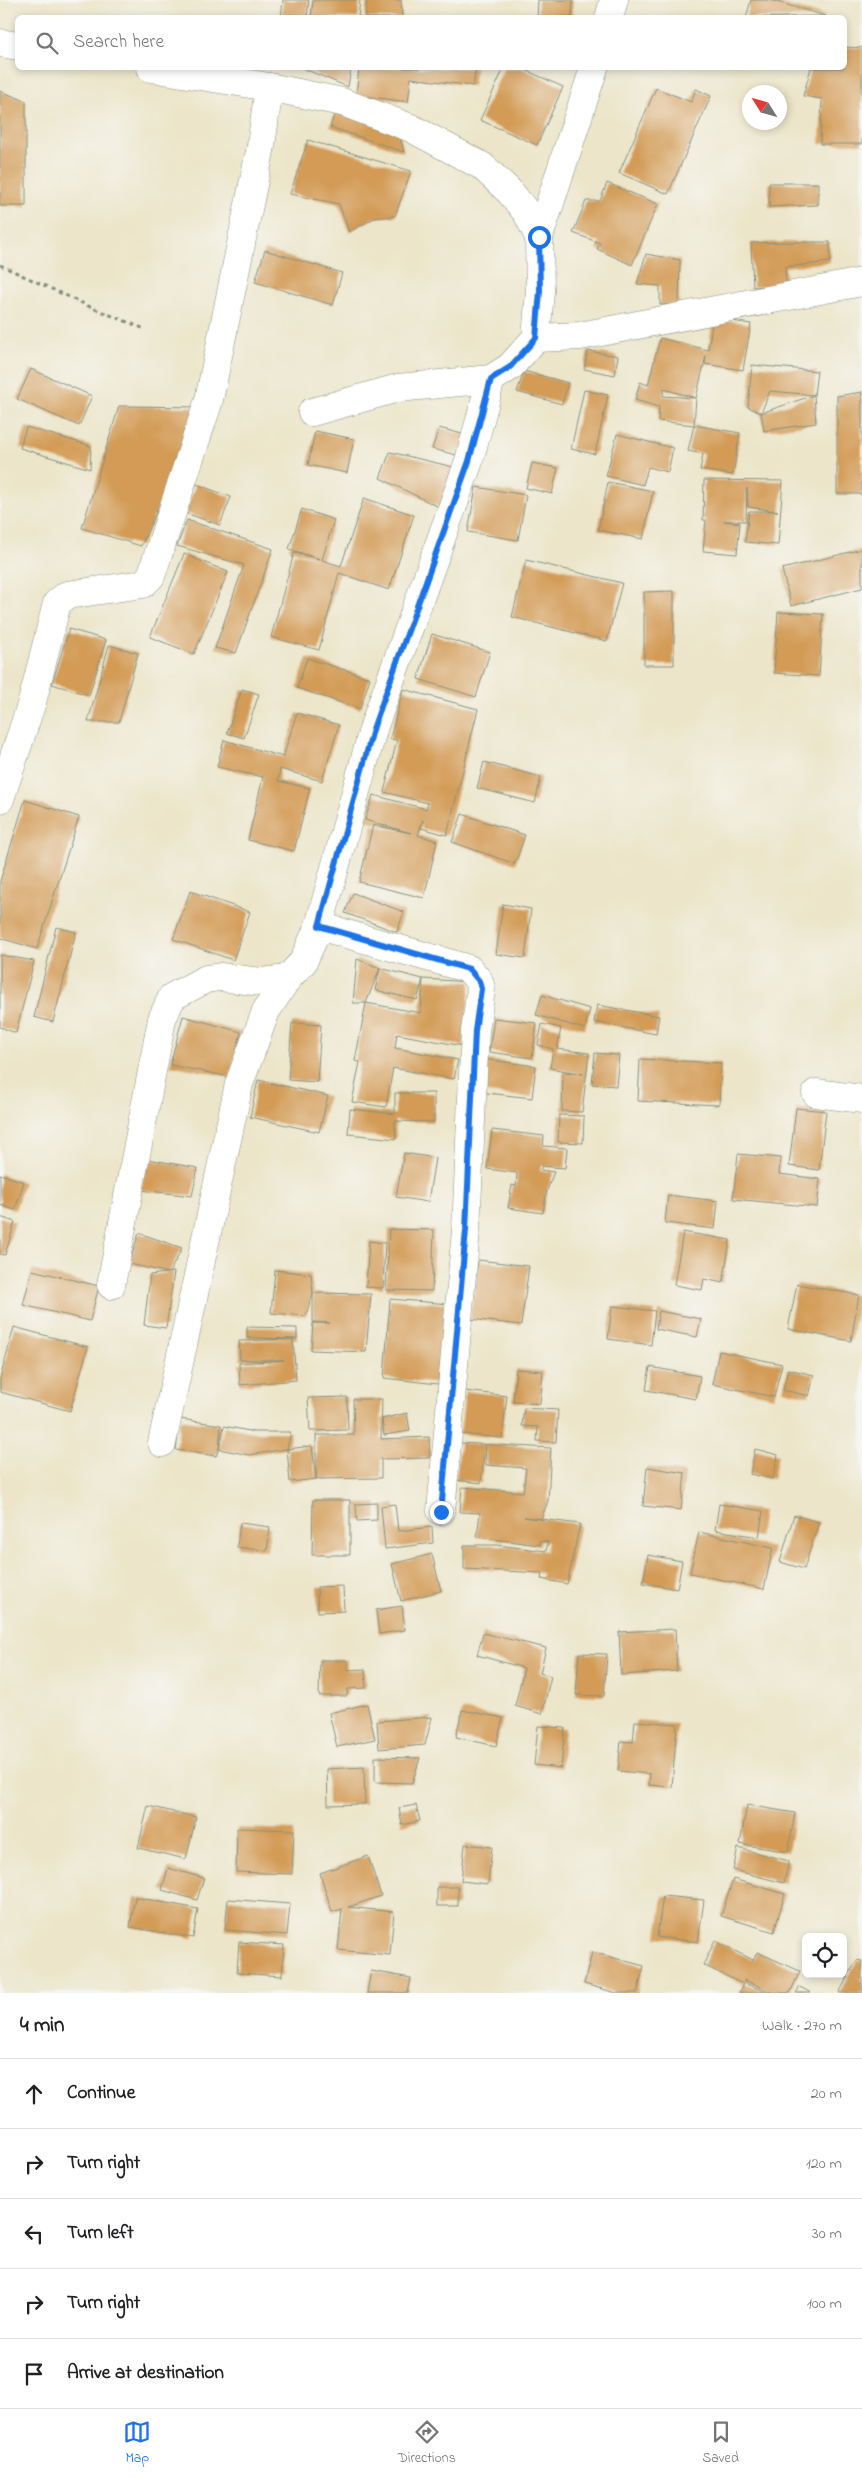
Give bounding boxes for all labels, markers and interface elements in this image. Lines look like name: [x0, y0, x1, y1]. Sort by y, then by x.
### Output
search box: [15, 15, 847, 70]
icon: search: [33, 29, 61, 57]
text: Search here: [73, 29, 164, 56]
north arrow: [742, 85, 787, 130]
route start: [528, 226, 551, 249]
route end: [430, 1501, 453, 1524]
map controls: [802, 1933, 847, 1978]
button: locate: [802, 1933, 847, 1978]
text: 4 min: [20, 2011, 64, 2041]
text: Walk · 270 m: [762, 2014, 842, 2038]
icon: ahead: [20, 2080, 48, 2108]
text: Continue: [67, 2080, 135, 2107]
text: 20 m: [811, 2082, 842, 2106]
icon: right: [20, 2150, 48, 2178]
text: Turn right: [67, 2150, 140, 2177]
text: 120 m: [806, 2152, 842, 2176]
icon: left: [20, 2220, 48, 2248]
text: Turn left: [67, 2220, 134, 2247]
text: 30 m: [812, 2222, 842, 2246]
icon: right: [20, 2290, 48, 2318]
text: Turn right: [67, 2290, 140, 2317]
text: 100 m: [807, 2292, 842, 2316]
icon: arrive: [20, 2360, 48, 2388]
text: Arrive at destination: [67, 2360, 224, 2387]
tab: Map: [123, 2418, 151, 2469]
tab: Directions: [398, 2418, 456, 2469]
tab: Saved: [702, 2418, 739, 2469]

